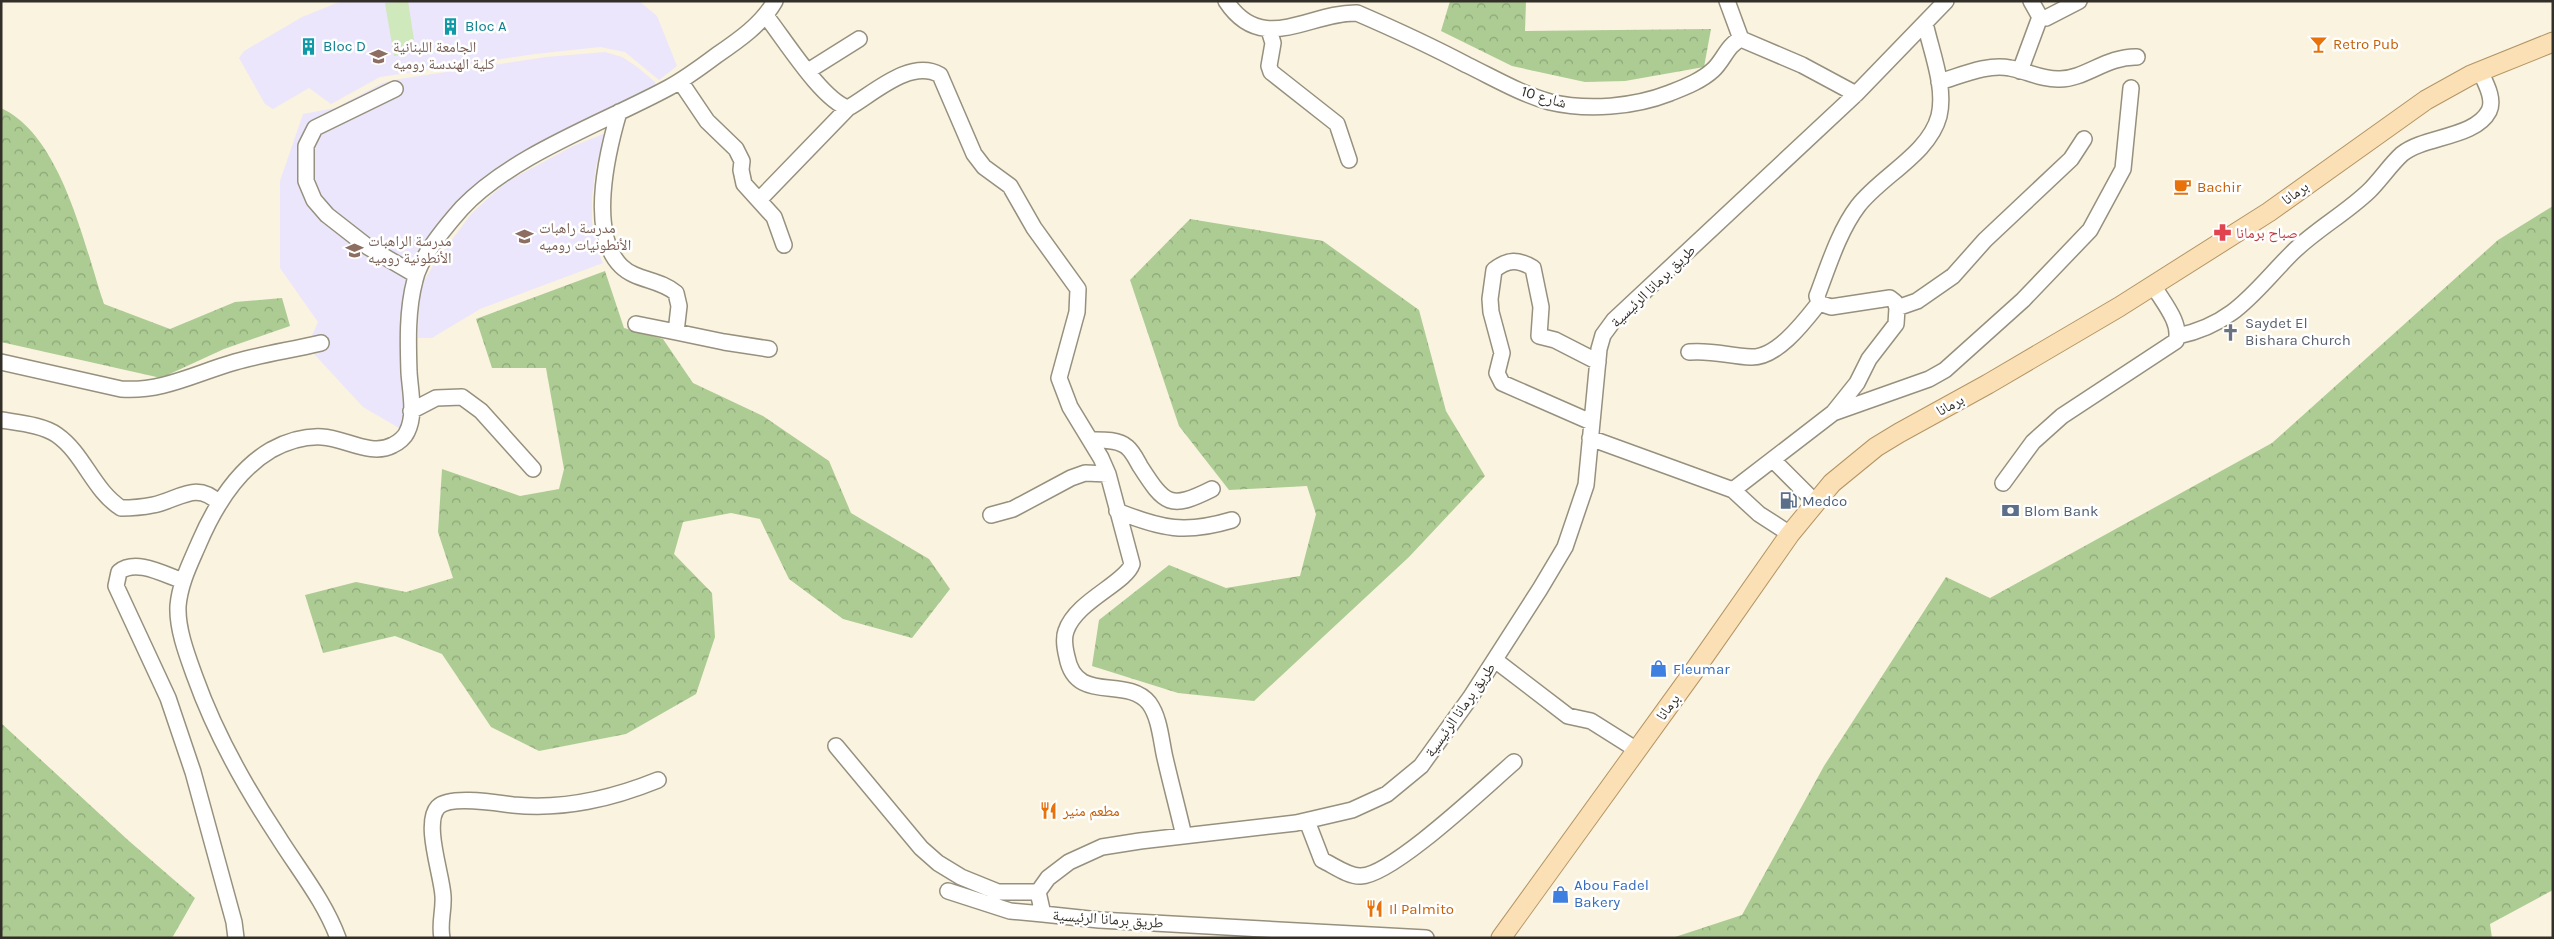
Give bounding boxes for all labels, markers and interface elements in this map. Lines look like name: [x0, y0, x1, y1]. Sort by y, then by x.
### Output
building icon: Bloc A: [441, 16, 461, 36]
place label: Bloc A: [465, 17, 507, 35]
bar icon: Retro Pub: [2309, 34, 2329, 54]
place label: Retro Pub: [2333, 35, 2399, 53]
building icon: Bloc D: [299, 36, 319, 56]
place label: Bloc D: [323, 37, 366, 55]
place label: الجامعة اللبنانية كلية الهندسة روميه: [393, 38, 495, 73]
school or university icon: الجامعة اللبنانية كلية الهندسة روميه: [369, 46, 389, 66]
street label: شارع 10: [1519, 82, 1569, 113]
cafe icon: Bachir: [2173, 177, 2193, 197]
street label: برمانا: [2278, 177, 2312, 209]
place label: Bachir: [2197, 178, 2242, 196]
place label: مدرسة راهبات الأنطونيات روميه: [539, 219, 631, 254]
pharmacy icon: صباح برمانا: [2212, 223, 2232, 243]
place label: صباح برمانا: [2236, 224, 2298, 243]
school or university icon: مدرسة راهبات الأنطونيات روميه: [515, 227, 535, 247]
place label: مدرسة الراهبات الأنطونية روميه: [368, 232, 452, 267]
school or university icon: مدرسة الراهبات الأنطونية روميه: [344, 240, 364, 260]
street label: طريق برمانا الرئيسية: [1607, 241, 1700, 332]
place label: Saydet El Bishara Church: [2245, 314, 2351, 349]
church icon: Saydet El Bishara Church: [2221, 322, 2241, 342]
street label: برمانا: [1933, 390, 1967, 420]
fuel station icon: Medco: [1778, 491, 1798, 511]
place label: Medco: [1802, 492, 1847, 510]
bank icon: Blom Bank: [2000, 501, 2020, 521]
place label: Blom Bank: [2024, 502, 2098, 520]
street label: طريق برمانا الرئيسية: [1421, 659, 1500, 761]
shop icon: Fleumar: [1649, 659, 1669, 679]
place label: Fleumar: [1673, 660, 1730, 678]
street label: برمانا: [1652, 690, 1684, 724]
restaurant icon: مطعم منير: [1039, 801, 1059, 821]
place label: مطعم منير: [1062, 802, 1120, 821]
place label: Abou Fadel Bakery: [1574, 876, 1649, 911]
shop icon: Abou Fadel Bakery: [1550, 884, 1570, 904]
restaurant icon: Il Palmito: [1365, 899, 1385, 919]
place label: Il Palmito: [1389, 900, 1454, 918]
street label: طريق برمانا الرئيسية: [1052, 906, 1164, 933]

